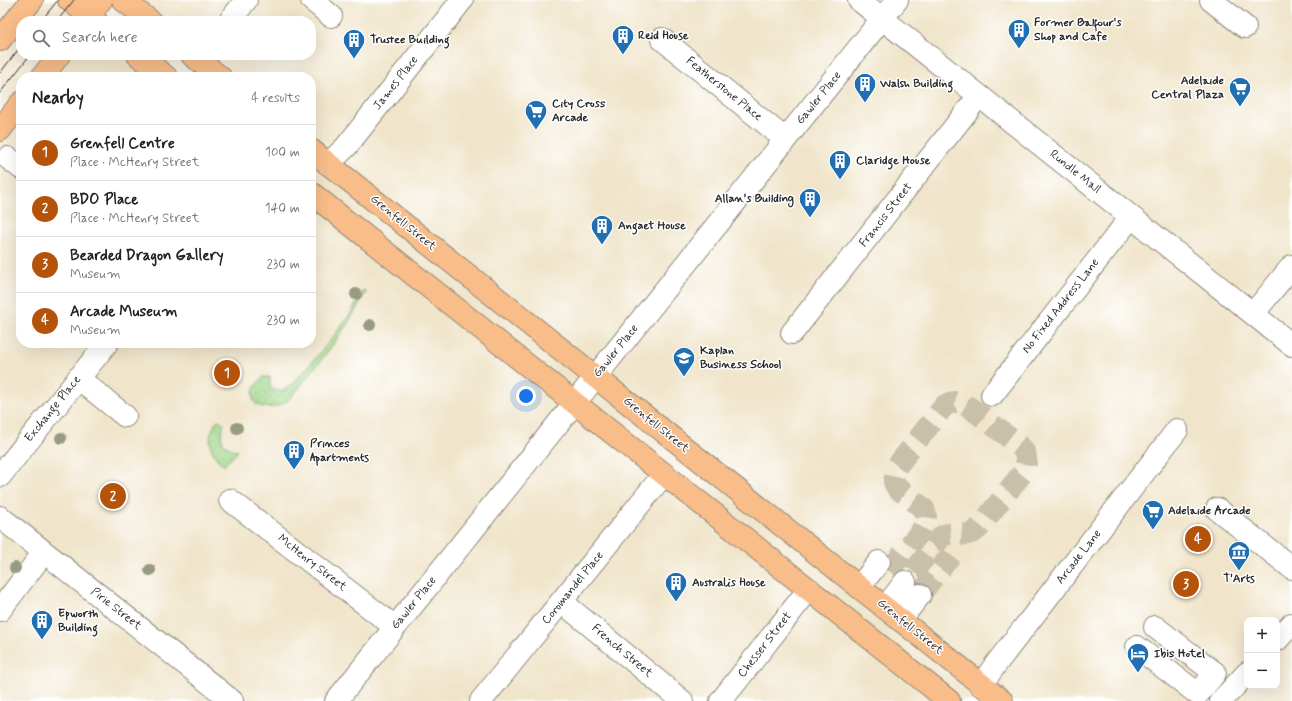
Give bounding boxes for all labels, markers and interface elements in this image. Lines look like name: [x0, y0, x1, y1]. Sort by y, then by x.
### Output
place label: Former Balfour's Shop and Cafe: [1034, 15, 1122, 45]
search box: [16, 16, 316, 60]
building icon: Former Balfour's Shop and Cafe: [1006, 17, 1032, 50]
building icon: Reid House: [610, 23, 636, 56]
icon: search: [30, 27, 52, 49]
building icon: Trustee Building: [341, 27, 367, 60]
text: Search here: [62, 28, 138, 48]
place label: Reid House: [638, 28, 689, 44]
place label: Trustee Building: [370, 32, 450, 49]
street label: James Place: [370, 53, 422, 113]
street label: Featherstone Place: [682, 53, 766, 125]
street label: Gawler Place: [793, 68, 845, 128]
building icon: Walsh Building: [852, 71, 878, 104]
place label: Adelaide Central Plaza: [1151, 73, 1225, 103]
supermarket icon: Adelaide Central Plaza: [1227, 75, 1253, 108]
place label: Walsh Building: [879, 76, 953, 93]
text: Nearby: [32, 87, 84, 109]
text: 4 results: [251, 90, 300, 107]
place label: City Cross Arcade: [552, 96, 606, 126]
supermarket icon: City Cross Arcade: [523, 98, 549, 131]
text: Grenfell Centre: [70, 134, 175, 154]
text: 1: [42, 144, 48, 161]
text: 100 m: [265, 144, 300, 161]
street label: Rundle Mall: [1046, 146, 1104, 198]
building icon: Claridge House: [827, 148, 853, 181]
place label: Claridge House: [856, 153, 931, 170]
text: Place · McHenry Street: [70, 154, 199, 171]
street label: Francis Street: [856, 179, 916, 251]
building icon: Allan's Building: [797, 186, 823, 219]
text: BDO Place: [70, 190, 138, 210]
street label: Grenfell Street: [367, 191, 439, 255]
place label: Allan's Building: [715, 191, 794, 208]
text: 2: [42, 200, 48, 217]
text: 140 m: [265, 200, 300, 217]
text: Place · McHenry Street: [70, 210, 199, 227]
building icon: Angaet House: [589, 213, 615, 246]
place label: Angaet House: [618, 218, 686, 235]
text: Bearded Dragon Gallery: [70, 246, 224, 266]
street label: No Fixed Address Lane: [1019, 255, 1103, 357]
text: 3: [42, 256, 48, 273]
text: 230 m: [266, 256, 300, 273]
text: Museum: [70, 266, 121, 283]
text: Arcade Museum: [70, 302, 178, 322]
text: 4: [41, 312, 49, 329]
text: 230 m: [266, 312, 300, 329]
street label: Gawler Place: [590, 321, 642, 381]
text: Museum: [70, 322, 121, 339]
place label: Kaplan Business School: [700, 343, 782, 373]
school or university icon: Kaplan Business School: [671, 345, 697, 378]
pin: 1: [214, 358, 240, 388]
street label: Exchange Place: [21, 372, 86, 446]
your location: [516, 386, 536, 406]
street label: Grenfell Street: [620, 393, 692, 457]
place label: Princes Apartments: [310, 436, 369, 466]
building icon: Princes Apartments: [281, 438, 307, 471]
pin: 2: [100, 481, 126, 511]
supermarket icon: Adelaide Arcade: [1140, 498, 1166, 531]
place label: Adelaide Arcade: [1168, 503, 1251, 519]
pin: 4: [1185, 524, 1211, 554]
street label: Arcade Lane: [1053, 526, 1105, 588]
street label: McHenry Street: [274, 531, 350, 595]
museum icon: T'Arts: [1226, 539, 1252, 572]
street label: Coromandel Place: [539, 548, 607, 628]
pin: 3: [1173, 569, 1199, 599]
building icon: Australis House: [663, 570, 689, 603]
place label: T'Arts: [1223, 571, 1255, 587]
street label: Gawler Place: [388, 573, 440, 633]
place label: Australis House: [692, 575, 766, 591]
street label: Pirie Street: [87, 584, 145, 634]
street label: Grenfell Street: [874, 595, 946, 659]
place label: Epworth Building: [58, 606, 98, 637]
building icon: Epworth Building: [29, 608, 55, 641]
street label: Chesser Street: [734, 609, 796, 681]
map controls: [1244, 617, 1280, 689]
button: +: [1244, 617, 1280, 653]
street label: French Street: [588, 621, 656, 681]
hotel icon: Ibis Hotel: [1125, 641, 1151, 674]
place label: Ibis Hotel: [1154, 646, 1205, 662]
button: −: [1244, 653, 1280, 689]

